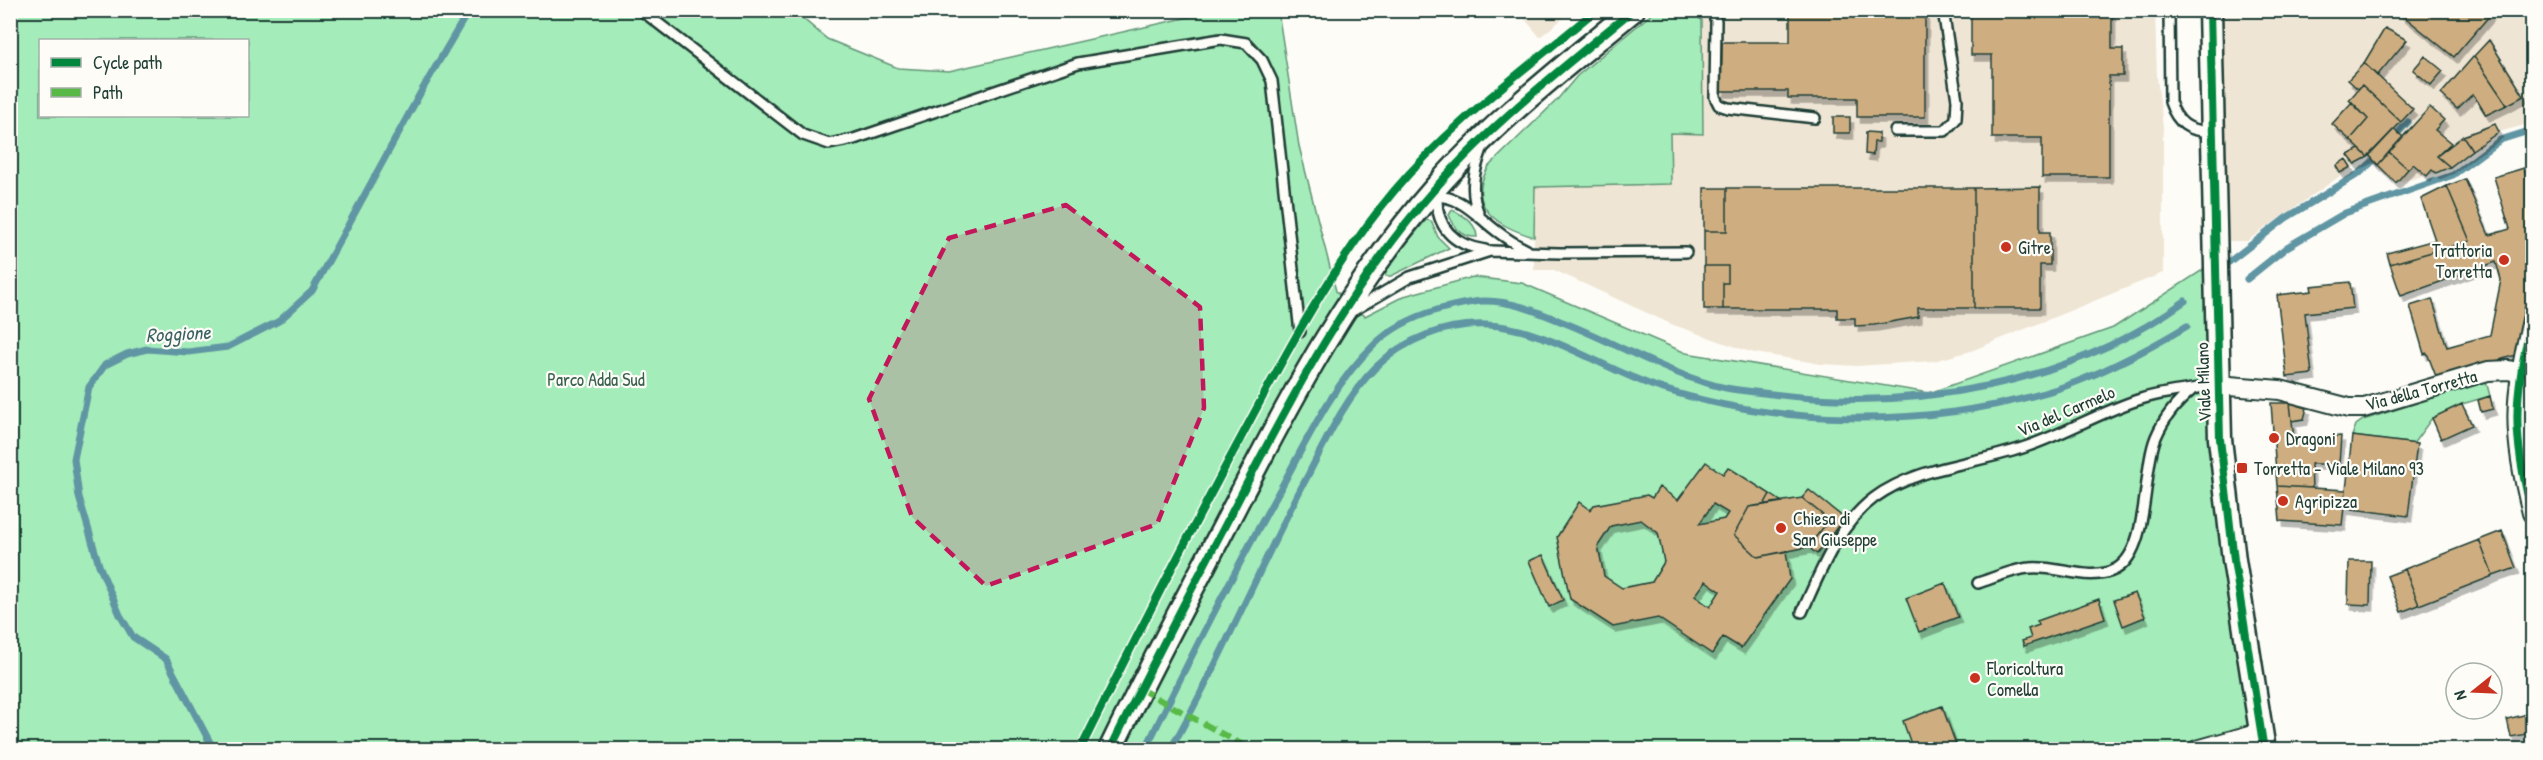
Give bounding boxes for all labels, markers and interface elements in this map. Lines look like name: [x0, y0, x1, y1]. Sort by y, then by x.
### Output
legend: [39, 39, 249, 117]
text: Cycle path: [93, 50, 163, 75]
text: Path: [93, 80, 123, 105]
place label: Gitre: [2018, 235, 2051, 260]
place label: Trattoria Torretta: [2432, 238, 2492, 284]
marker: Gitre: [1999, 240, 2013, 254]
marker: Trattoria Torretta: [2497, 253, 2511, 267]
water label: Roggione: [145, 318, 212, 349]
street label: Viale Milano: [2189, 342, 2217, 422]
street label: Via della Torretta: [2362, 363, 2480, 417]
park label: Parco Adda Sud: [547, 367, 645, 392]
street label: Via del Carmelo: [2013, 379, 2119, 443]
place label: Dragoni: [2286, 426, 2336, 451]
marker: Dragoni: [2267, 431, 2281, 445]
place label: Torretta - Viale Milano 93: [2254, 456, 2424, 481]
marker: Torretta - Viale Milano 93: [2235, 461, 2249, 475]
place label: Agripizza: [2295, 489, 2357, 514]
marker: Agripizza: [2276, 494, 2290, 508]
place label: Chiesa di San Giuseppe: [1793, 506, 1877, 552]
marker: Chiesa di San Giuseppe: [1774, 521, 1788, 535]
place label: Floricoltura Comella: [1986, 656, 2063, 702]
north arrow: [2444, 661, 2504, 721]
marker: Floricoltura Comella: [1968, 671, 1982, 685]
text: N: [2448, 688, 2472, 703]

